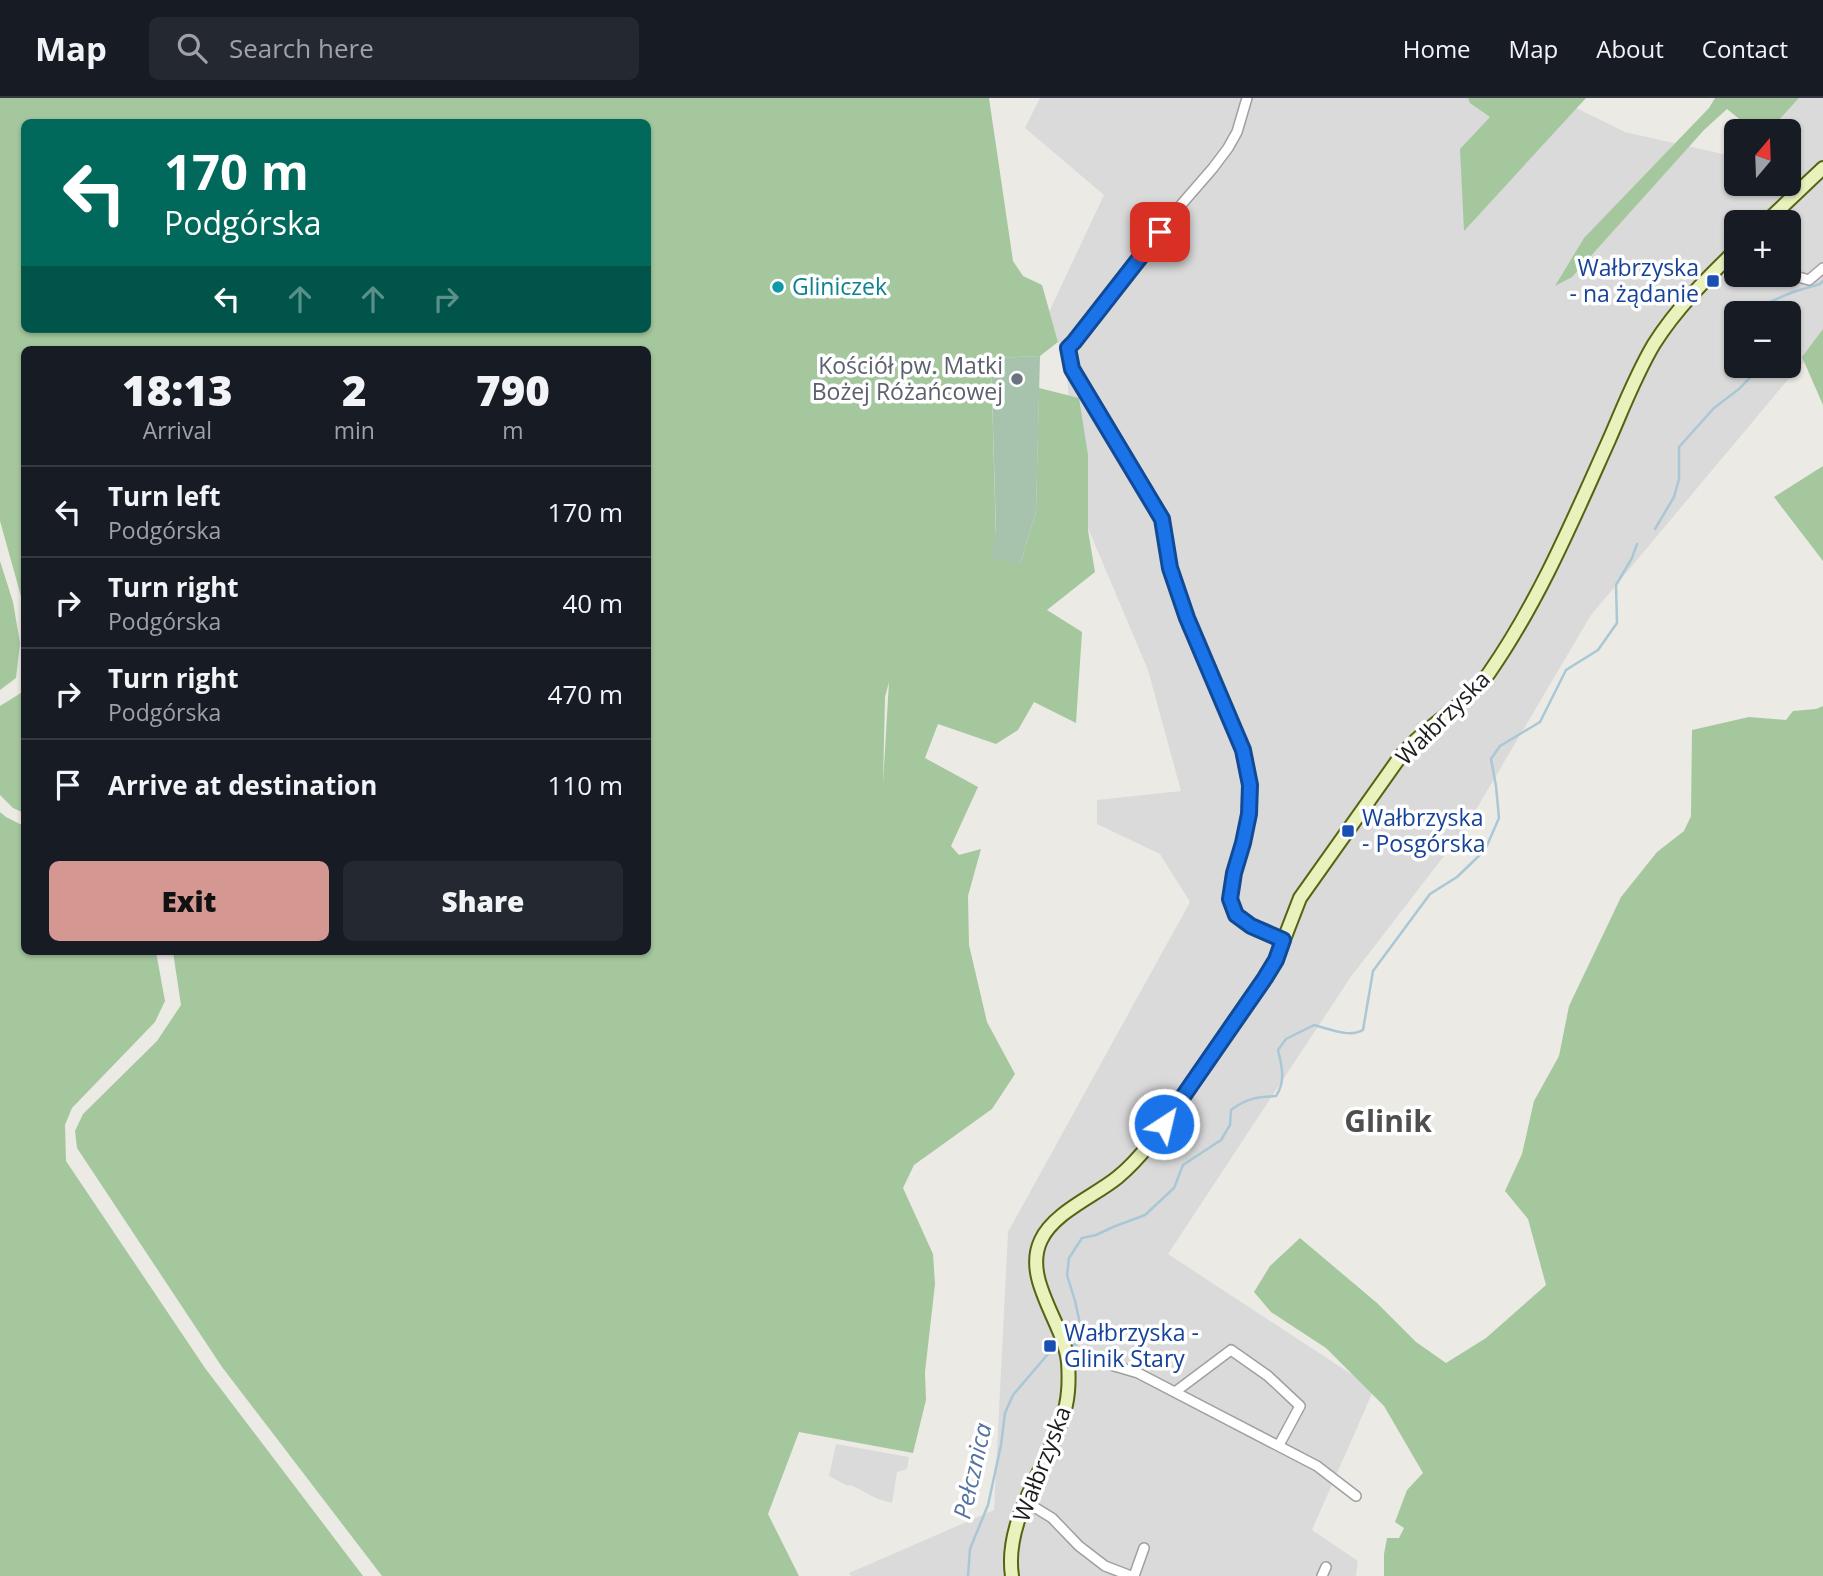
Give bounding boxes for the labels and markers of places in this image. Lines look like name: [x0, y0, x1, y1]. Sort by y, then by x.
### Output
pin: [1130, 202, 1190, 262]
place label: Wałbrzyska - na żądanie: [1570, 251, 1699, 309]
place label: Gliniczek: [792, 270, 887, 302]
marker: Wałbrzyska - na żądanie: [1705, 273, 1721, 289]
marker: Gliniczek: [770, 279, 786, 295]
place label: Kościół pw. Matki Bożej Różańcowej: [812, 349, 1003, 407]
marker: Kościół pw. Matki Bożej Różańcowej: [1009, 371, 1025, 387]
place label: Wałbrzyska - Posgórska: [1362, 801, 1486, 859]
marker: Wałbrzyska - Posgórska: [1340, 823, 1356, 839]
place label: Wałbrzyska - Glinik Stary: [1064, 1316, 1199, 1374]
marker: Wałbrzyska - Glinik Stary: [1042, 1338, 1058, 1354]

